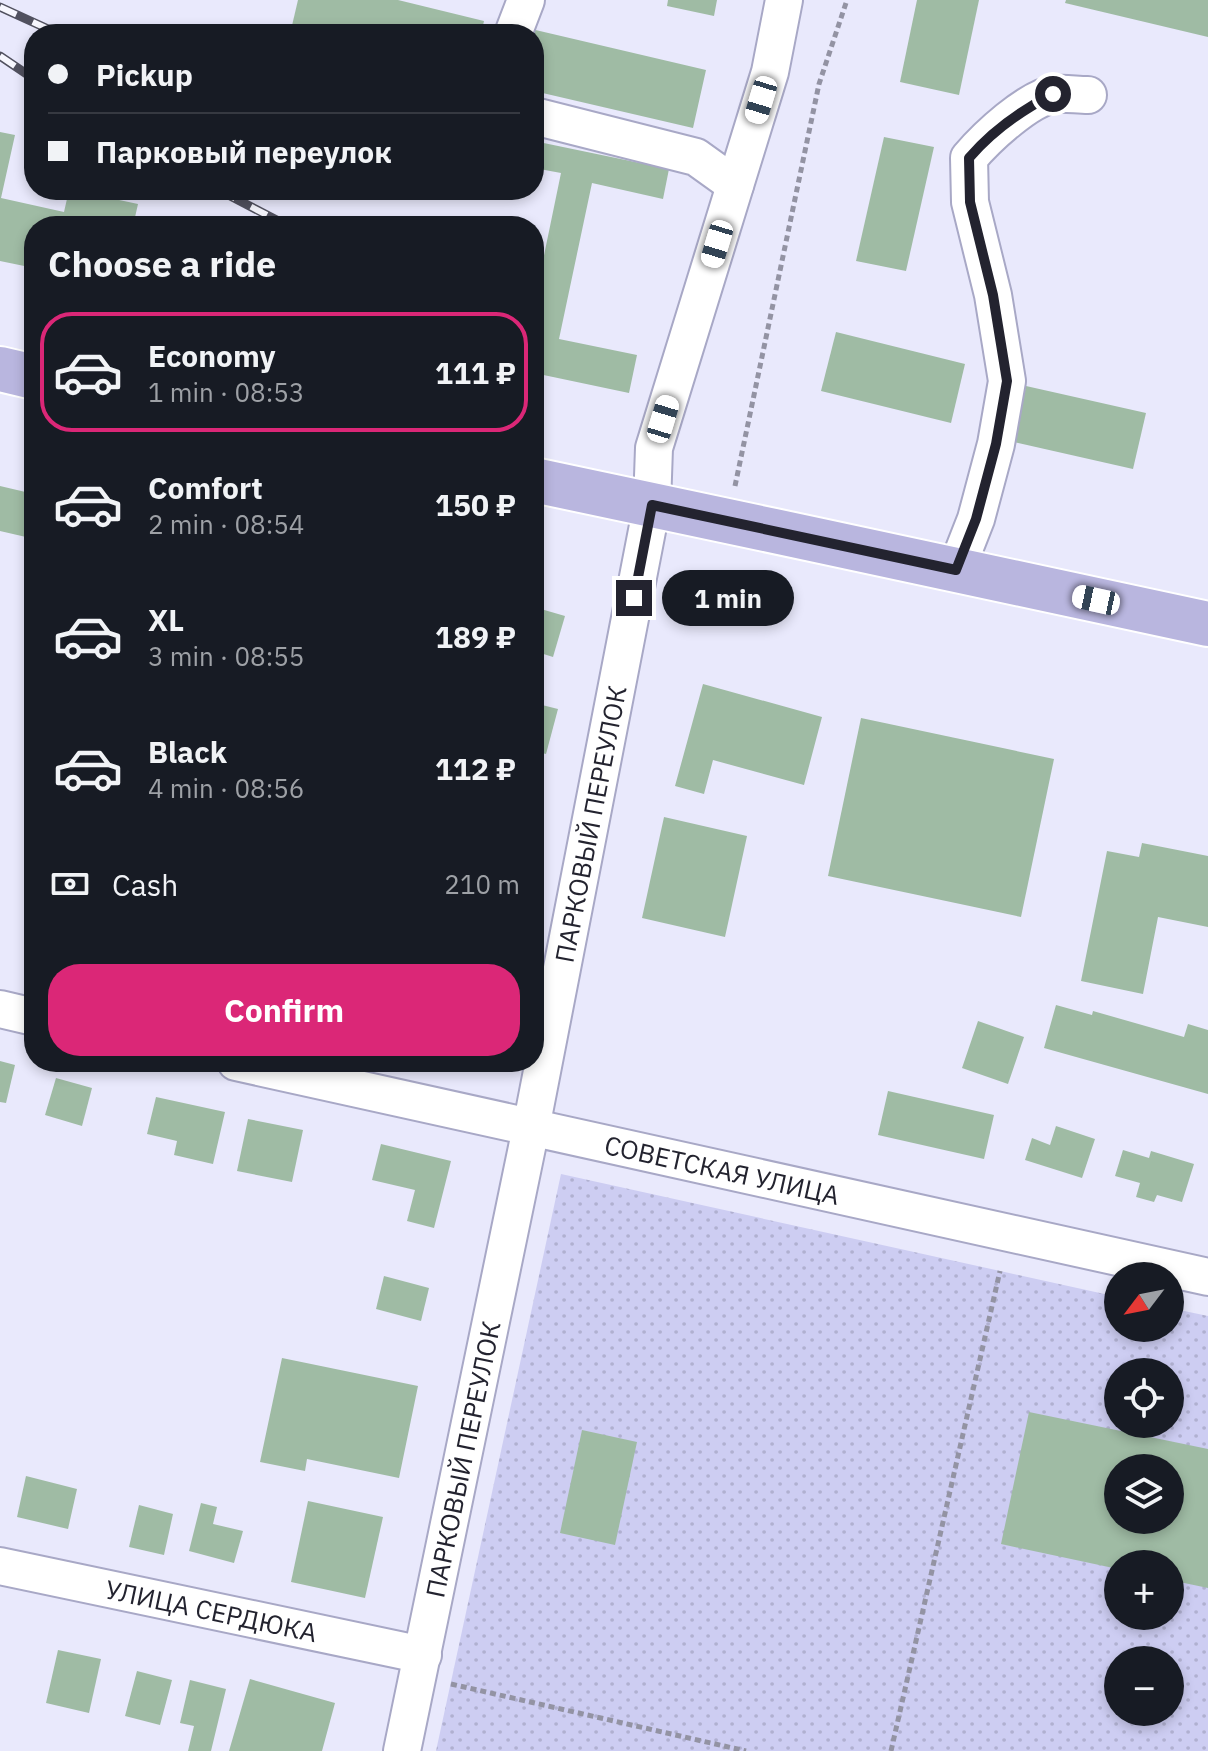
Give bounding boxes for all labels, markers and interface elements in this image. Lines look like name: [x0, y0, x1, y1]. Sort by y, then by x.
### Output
text: Pickup: [96, 55, 193, 94]
car: [743, 74, 779, 126]
route start: [1035, 76, 1071, 112]
text: Парковый переулок: [96, 132, 392, 171]
car: [699, 218, 735, 270]
text: Choose a ride: [48, 240, 276, 287]
icon: car: [52, 336, 124, 408]
text: Economy: [148, 336, 276, 375]
text: 111 ₽: [435, 353, 516, 392]
text: 1 min · 08:53: [148, 375, 304, 409]
car: [645, 393, 681, 445]
icon: car: [52, 468, 124, 540]
text: Comfort: [148, 468, 263, 507]
text: 150 ₽: [435, 485, 516, 524]
text: 2 min · 08:54: [148, 507, 304, 541]
callout: 1 min: [662, 570, 794, 626]
route end: [616, 580, 652, 616]
text: 1 min: [694, 581, 762, 615]
car: [1070, 583, 1122, 617]
icon: car: [52, 600, 124, 672]
text: XL: [148, 600, 184, 639]
text: 189 ₽: [435, 617, 516, 656]
text: 3 min · 08:55: [148, 639, 304, 673]
street label: ПАРКОВЫЙ ПЕРЕУЛОК: [547, 683, 634, 965]
icon: car: [52, 732, 124, 804]
text: Black: [148, 732, 227, 771]
text: 112 ₽: [435, 749, 516, 788]
text: 4 min · 08:56: [148, 771, 304, 805]
icon: cash: [48, 862, 92, 906]
text: Cash: [112, 865, 178, 904]
text: 210 m: [444, 867, 520, 901]
button: Confirm: [48, 964, 520, 1056]
street label: СОВЕТСКАЯ УЛИЦА: [602, 1127, 843, 1212]
north arrow: [1104, 1262, 1184, 1342]
map controls: [1104, 1262, 1184, 1726]
street label: ПАРКОВЫЙ ПЕРЕУЛОК: [417, 1318, 508, 1600]
button: locate: [1104, 1358, 1184, 1438]
button: layers: [1104, 1454, 1184, 1534]
button: +: [1104, 1550, 1184, 1630]
street label: УЛИЦА СЕРДЮКА: [102, 1572, 321, 1649]
button: −: [1104, 1646, 1184, 1726]

